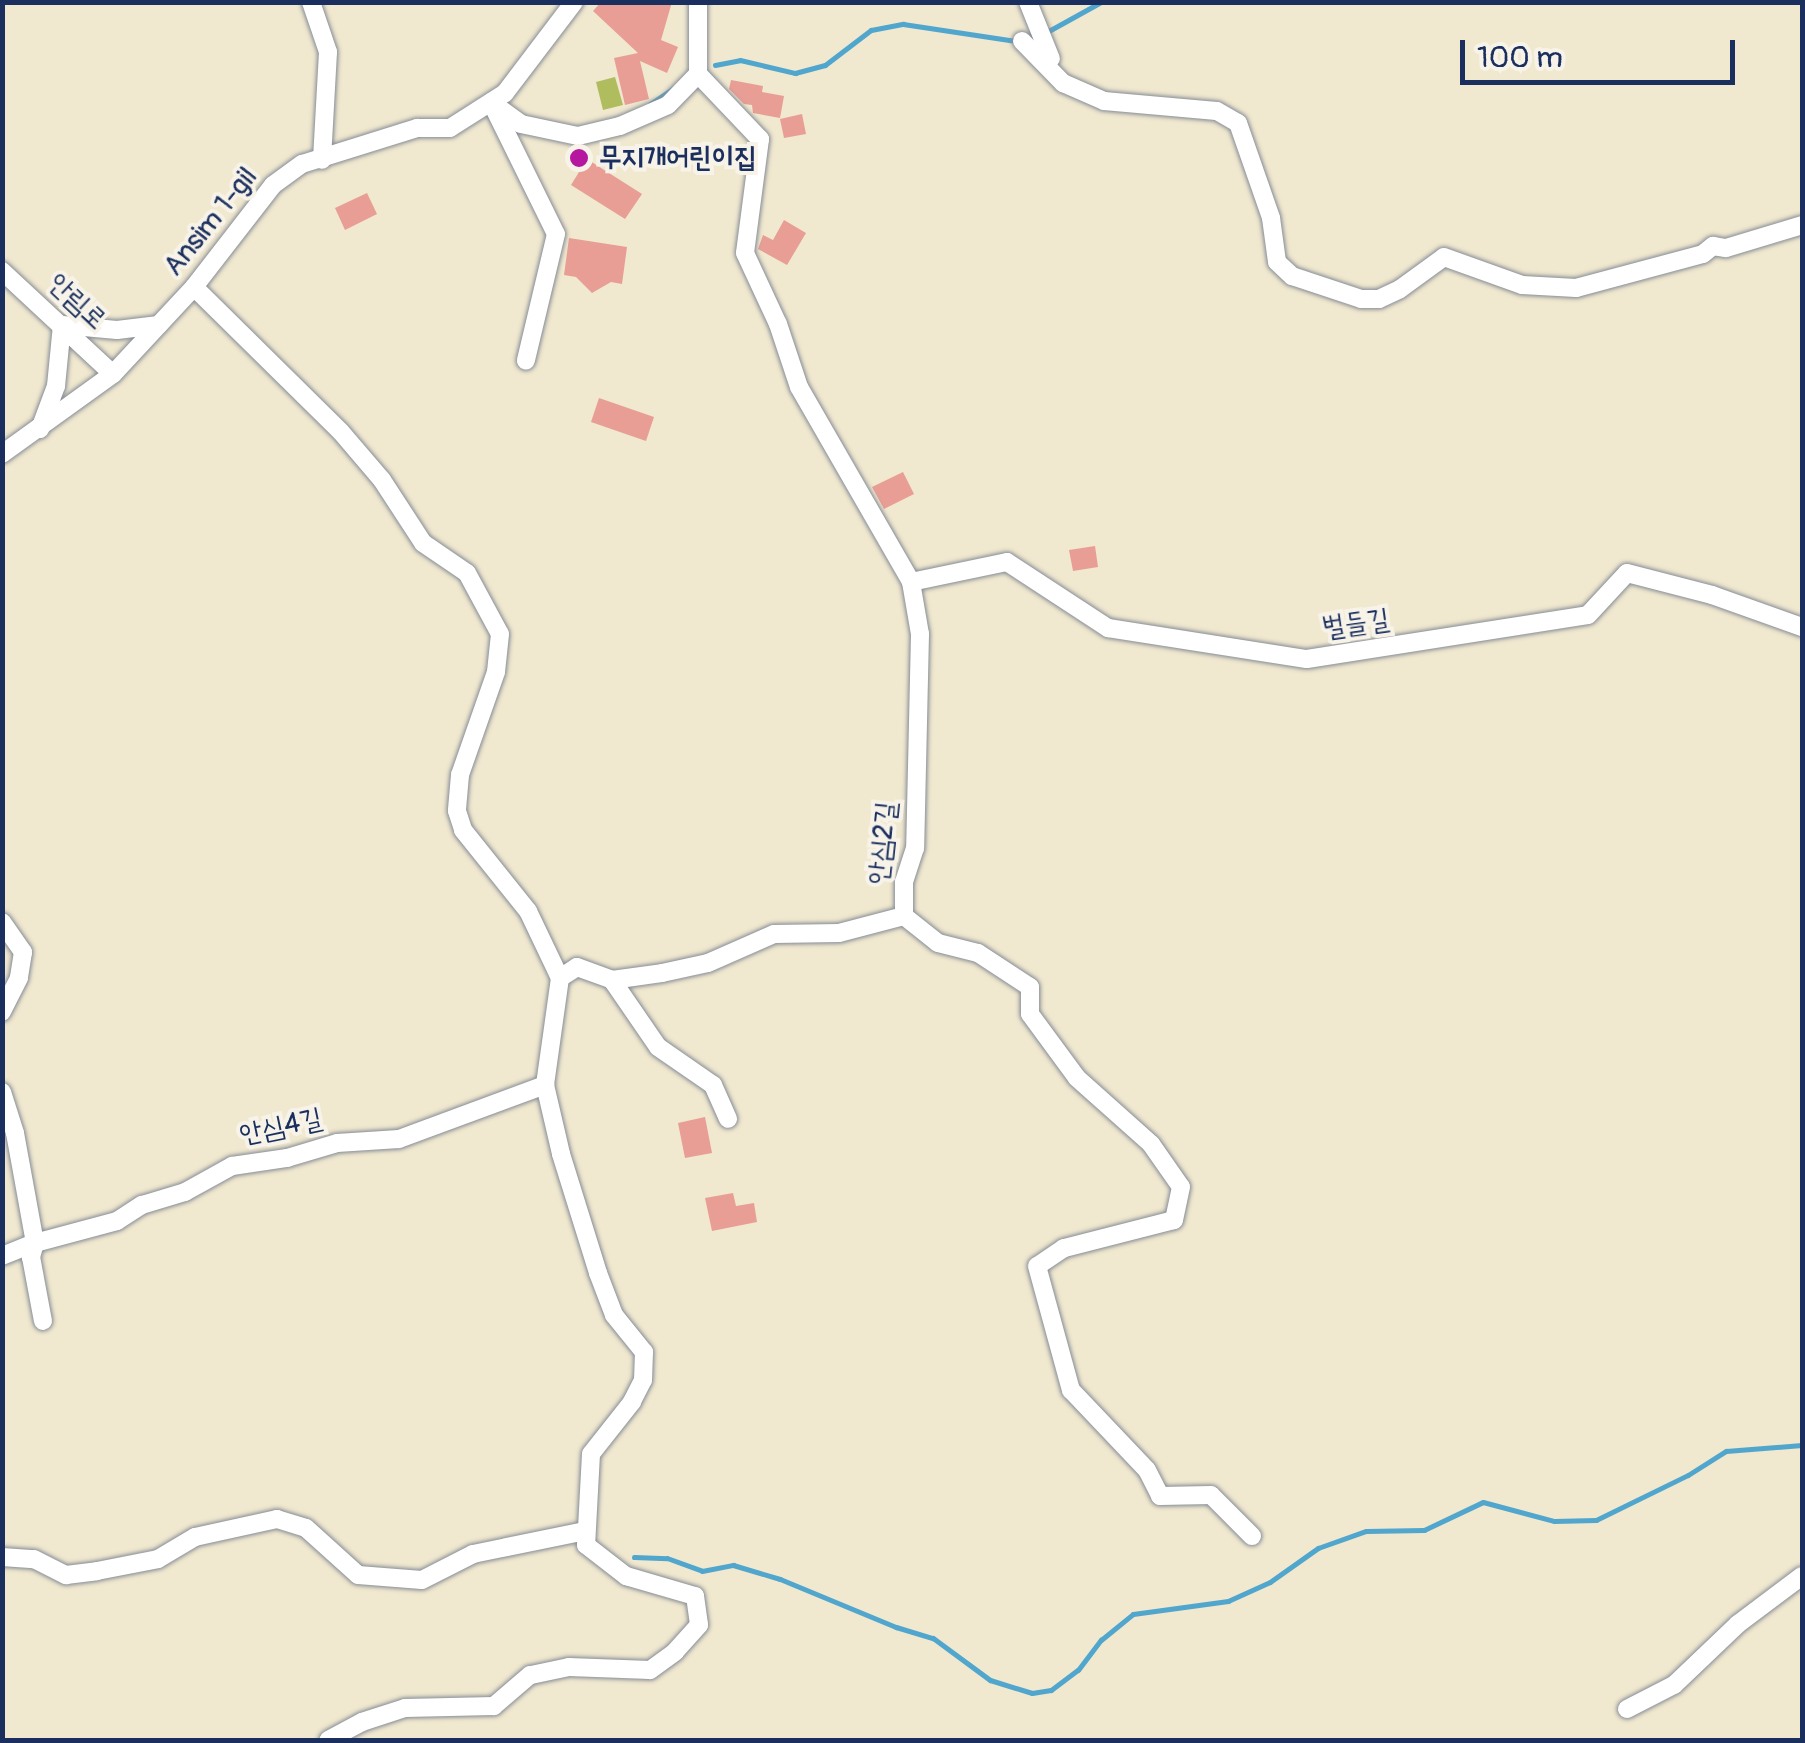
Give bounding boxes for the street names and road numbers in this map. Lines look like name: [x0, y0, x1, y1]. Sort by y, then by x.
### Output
street label: Ansim 1-gil: [157, 161, 265, 283]
street label: 안림로: [41, 267, 113, 337]
street label: 벌들길: [1320, 603, 1392, 645]
street label: 안심2길: [862, 800, 904, 886]
street label: 안심4길: [237, 1102, 325, 1152]

